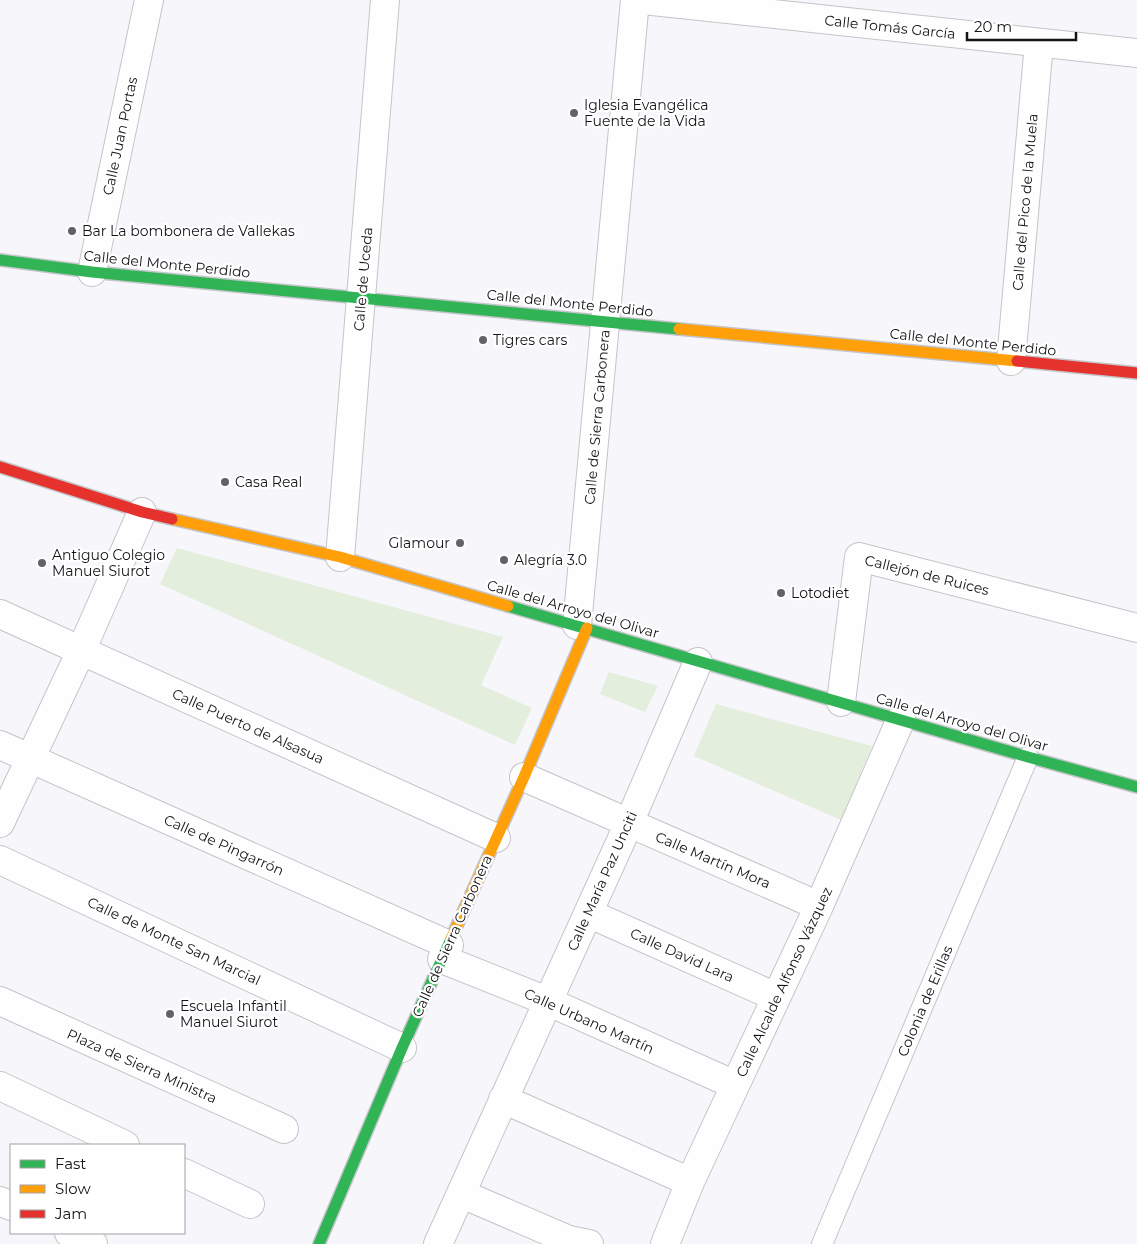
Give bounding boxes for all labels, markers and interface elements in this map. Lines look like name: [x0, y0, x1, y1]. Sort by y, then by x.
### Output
scale bar: [967, 10, 1076, 42]
street label: Calle Tomás García: [824, 11, 956, 43]
text: 20 m: [974, 17, 1012, 36]
street label: Calle Juan Portas: [99, 75, 141, 197]
place label: Iglesia Evangélica Fuente de la Vida: [584, 96, 709, 130]
marker: Iglesia Evangélica Fuente de la Vida: [568, 107, 580, 119]
street label: Calle del Pico de la Muela: [1008, 113, 1042, 291]
place label: Bar La bombonera de Vallekas: [82, 222, 295, 240]
marker: Bar La bombonera de Vallekas: [66, 225, 78, 237]
street label: Calle de Uceda: [349, 226, 377, 332]
street label: Calle del Monte Perdido: [83, 246, 251, 282]
street label: Calle del Monte Perdido: [486, 285, 654, 321]
street label: Calle del Monte Perdido: [889, 324, 1057, 360]
street label: Calle de Sierra Carbonera: [580, 329, 614, 505]
place label: Tigres cars: [493, 331, 568, 349]
marker: Tigres cars: [477, 334, 489, 346]
place label: Casa Real: [235, 473, 302, 491]
marker: Casa Real: [219, 476, 231, 488]
place label: Glamour: [388, 534, 450, 552]
marker: Glamour: [454, 537, 466, 549]
place label: Antiguo Colegio Manuel Siurot: [52, 546, 165, 580]
place label: Alegría 3.0: [514, 551, 587, 569]
street label: Callejón de Ruices: [863, 551, 991, 599]
marker: Alegría 3.0: [498, 554, 510, 566]
marker: Antiguo Colegio Manuel Siurot: [36, 557, 48, 569]
street label: Calle del Arroyo del Olivar: [485, 576, 662, 642]
place label: Lotodiet: [791, 584, 850, 602]
marker: Lotodiet: [775, 587, 787, 599]
street label: Calle Puerto de Alsasua: [169, 684, 327, 768]
street label: Calle del Arroyo del Olivar: [874, 689, 1051, 755]
street label: Calle María Paz Unciti: [563, 808, 641, 954]
street label: Calle de Pingarrón: [161, 810, 287, 880]
street label: Calle Martín Mora: [653, 828, 773, 892]
street label: Calle de Sierra Carbonera: [408, 852, 496, 1020]
street label: Calle Alcalde Alfonso Vázquez: [732, 884, 836, 1080]
street label: Calle de Monte San Marcial: [84, 893, 264, 989]
street label: Calle David Lara: [627, 924, 737, 986]
street label: Colonia de Erillas: [893, 943, 957, 1059]
street label: Calle Urbano Martín: [521, 984, 657, 1058]
place label: Escuela Infantil Manuel Siurot: [180, 997, 287, 1031]
marker: Escuela Infantil Manuel Siurot: [164, 1008, 176, 1020]
street label: Plaza de Sierra Ministra: [64, 1025, 220, 1107]
legend: [10, 1144, 185, 1234]
text: Fast: [55, 1154, 86, 1173]
text: Slow: [55, 1179, 91, 1198]
text: Jam: [54, 1204, 87, 1223]

